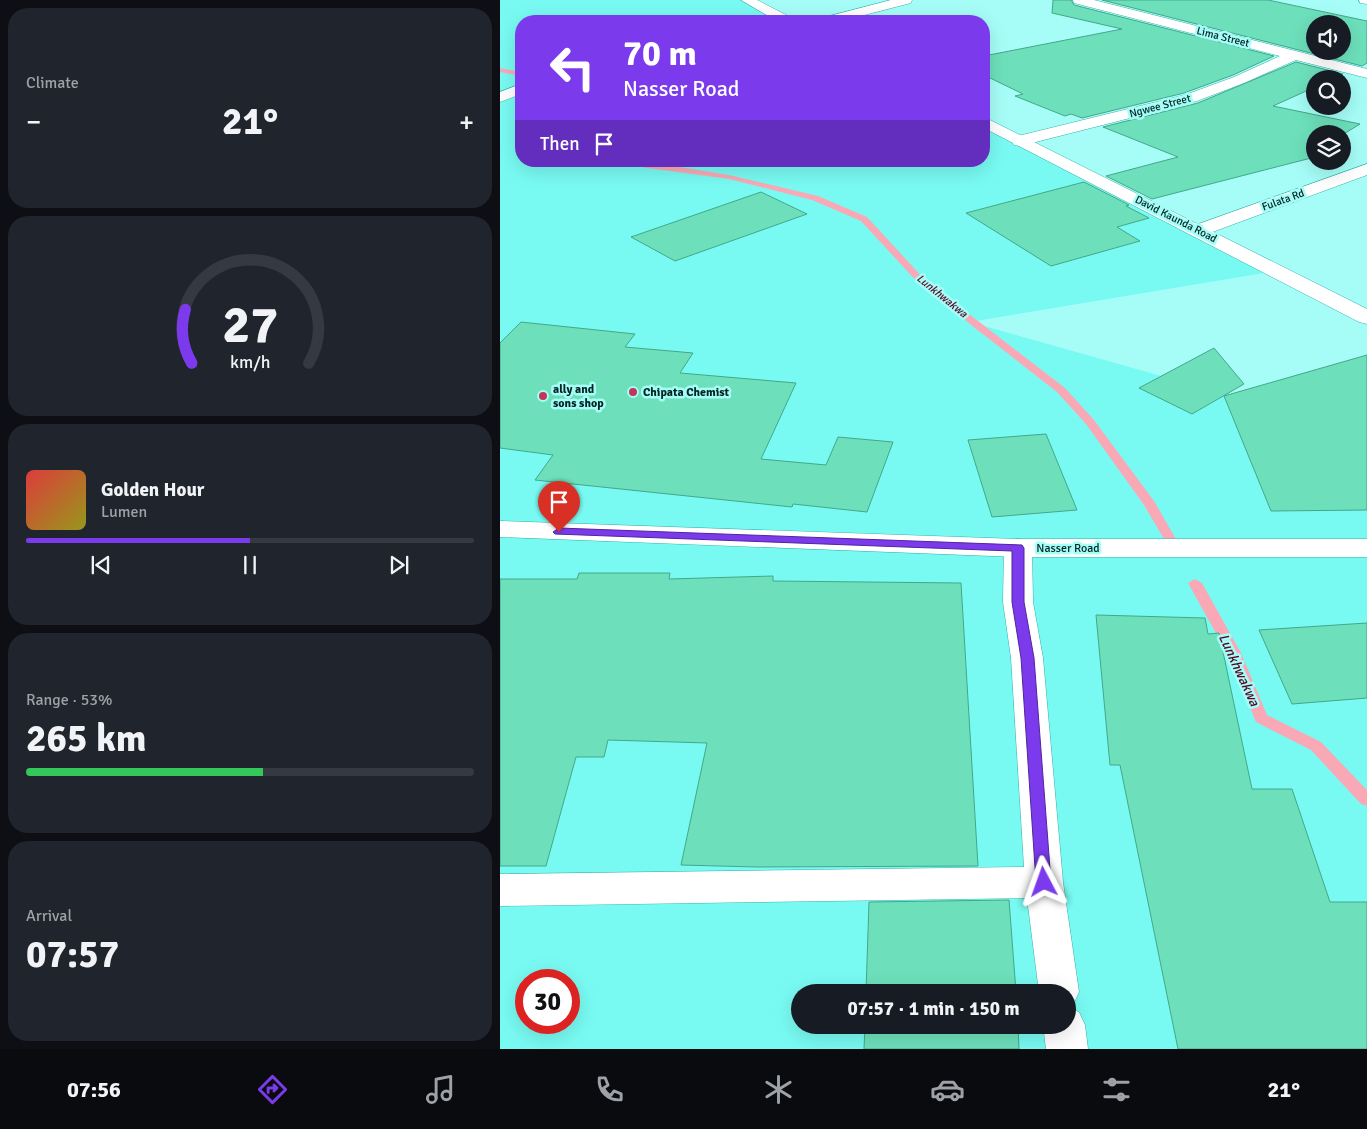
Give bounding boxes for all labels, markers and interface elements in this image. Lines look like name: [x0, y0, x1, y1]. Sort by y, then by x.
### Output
map controls: [1306, 15, 1351, 170]
button: sound: [1306, 15, 1351, 60]
street label: Lima Street: [1195, 24, 1251, 50]
text: 70 m: [623, 32, 697, 75]
icon: left: [540, 35, 605, 100]
button: search: [1306, 70, 1351, 115]
text: Climate: [26, 73, 79, 93]
text: Nasser Road: [623, 75, 739, 102]
street label: Ngwee Street: [1128, 92, 1192, 120]
text: 21°: [222, 98, 278, 145]
text: −: [26, 105, 41, 139]
text: +: [459, 105, 474, 139]
button: layers: [1306, 125, 1351, 170]
icon: arrive: [590, 130, 618, 158]
text: Then: [540, 132, 580, 156]
street label: Fulata Rd: [1260, 186, 1306, 214]
street label: David Kaunda Road: [1133, 193, 1219, 245]
water label: Lunkhwakwa: [914, 272, 970, 321]
text: 27: [222, 293, 278, 357]
text: km/h: [230, 351, 270, 373]
place label: ally and sons shop: [553, 382, 604, 411]
place label: Chipata Chemist: [643, 385, 730, 400]
marker: Chipata Chemist: [627, 386, 639, 398]
marker: ally and sons shop: [537, 390, 549, 402]
text: Golden Hour: [101, 478, 204, 502]
pin: [538, 481, 580, 532]
icon: arrive: [545, 488, 573, 516]
text: Lumen: [101, 502, 147, 522]
street label: Nasser Road: [1036, 541, 1100, 556]
icon: previous: [87, 551, 115, 579]
icon: pause: [236, 551, 264, 579]
icon: next: [385, 551, 413, 579]
water label: Lunkhwakwa: [1215, 631, 1264, 710]
text: Range · 53%: [26, 690, 112, 710]
text: 265 km: [26, 715, 147, 762]
position arrow: [1017, 855, 1069, 907]
text: Arrival: [26, 906, 72, 926]
text: 07:57: [26, 931, 119, 978]
speed limit sign: 30: [515, 969, 580, 1034]
text: 07:57 · 1 min · 150 m: [847, 997, 1020, 1021]
icon: directions: [255, 1072, 290, 1107]
icon: music: [423, 1072, 458, 1107]
icon: phone: [592, 1072, 627, 1107]
icon: climate: [761, 1072, 796, 1107]
icon: car: [930, 1072, 965, 1107]
icon: filters: [1099, 1072, 1134, 1107]
text: 07:56: [67, 1076, 121, 1103]
text: 21°: [1267, 1076, 1300, 1103]

